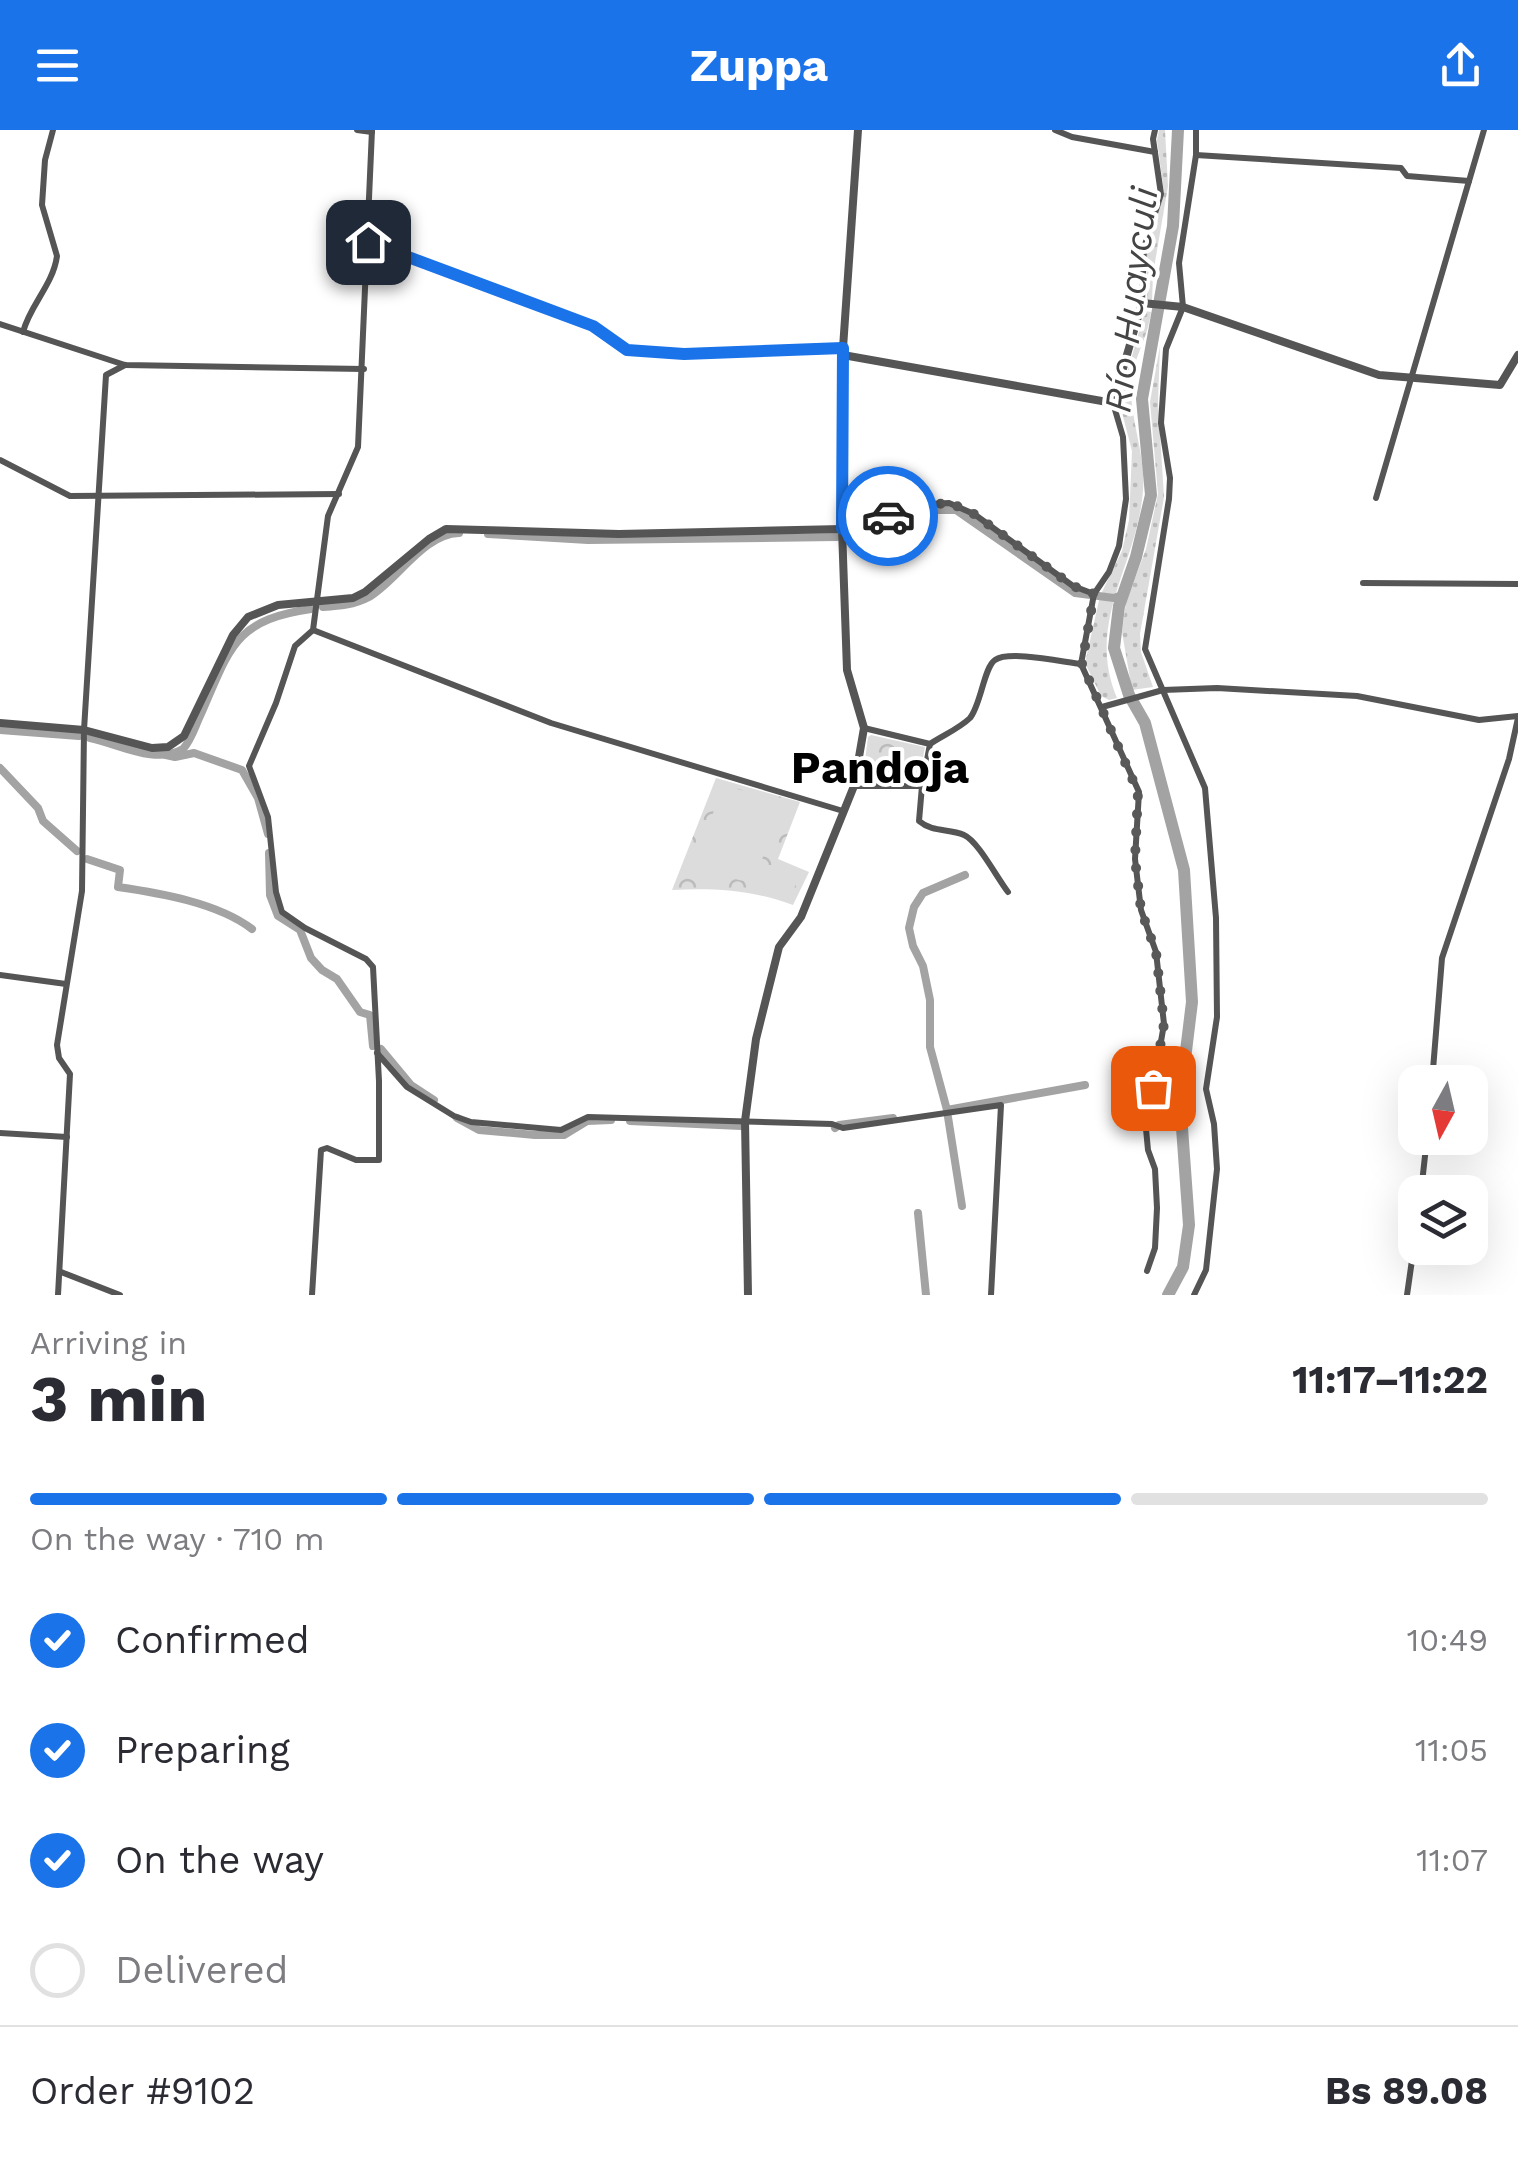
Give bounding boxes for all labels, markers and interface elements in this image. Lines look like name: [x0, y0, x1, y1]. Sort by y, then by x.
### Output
icon: menu: [30, 38, 85, 93]
icon: share: [1433, 38, 1488, 93]
text: Zuppa: [690, 39, 828, 92]
water label: Río Huayculi: [1095, 184, 1167, 415]
pin: [326, 200, 411, 285]
icon: home: [341, 215, 396, 270]
courier: [838, 466, 938, 566]
icon: car: [861, 489, 916, 544]
district label: Pandoja: [791, 741, 969, 794]
pin: [1111, 1046, 1196, 1131]
icon: bag: [1126, 1061, 1181, 1116]
north arrow: [1398, 1065, 1488, 1155]
map controls: [1398, 1065, 1488, 1265]
button: layers: [1398, 1175, 1488, 1265]
text: Arriving in: [30, 1324, 187, 1362]
text: 11:17–11:22: [1292, 1358, 1488, 1402]
text: 3 min: [30, 1361, 208, 1437]
text: On the way · 710 m: [30, 1520, 325, 1558]
icon: check: [30, 1613, 85, 1668]
text: Confirmed: [115, 1618, 310, 1662]
text: 10:49: [1407, 1621, 1488, 1659]
icon: check: [30, 1723, 85, 1778]
text: Preparing: [115, 1728, 290, 1772]
text: 11:05: [1415, 1731, 1488, 1769]
icon: check: [30, 1833, 85, 1888]
text: On the way: [115, 1838, 324, 1882]
text: 11:07: [1416, 1841, 1488, 1879]
text: Delivered: [115, 1948, 288, 1992]
text: Order #9102: [30, 2069, 255, 2113]
text: Bs 89.08: [1325, 2069, 1488, 2113]

